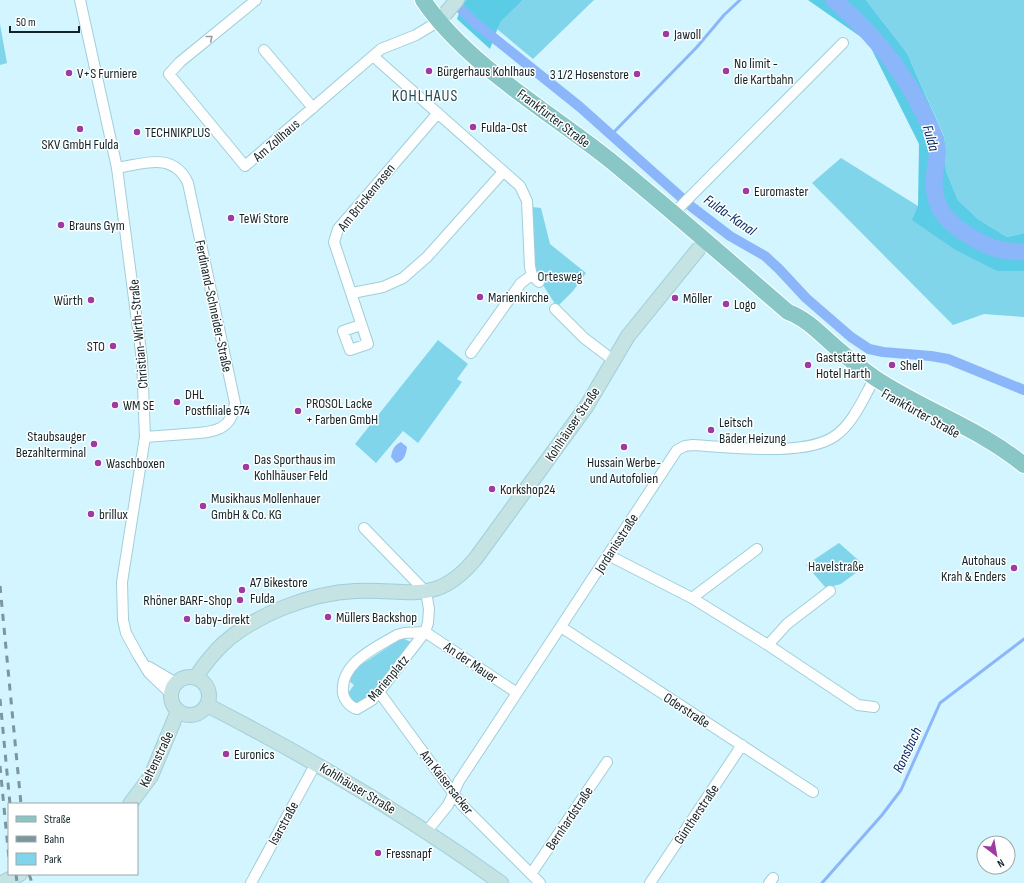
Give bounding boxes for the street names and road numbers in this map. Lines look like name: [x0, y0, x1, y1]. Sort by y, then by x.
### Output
street label: Frankfurter Straße: [514, 85, 594, 151]
street label: Am Zollhaus: [249, 116, 303, 166]
street label: Am Brückenrasen: [333, 160, 399, 235]
street label: Ferdinand-Schneider-Straße: [191, 239, 236, 374]
street label: Christian-Wirth-Straße: [125, 279, 152, 389]
street label: Kohlhäuser Straße: [541, 384, 603, 465]
street label: Frankfurter Straße: [879, 385, 963, 442]
street label: Jordanisstraße: [590, 510, 642, 577]
street label: An der Mauer: [440, 638, 501, 687]
street label: Marienplatz: [364, 652, 413, 705]
street label: Oderstraße: [660, 689, 713, 732]
street label: Keltenstraße: [136, 728, 177, 790]
street label: Am Kaisersacker: [416, 746, 477, 818]
street label: Kohlhäuser Straße: [317, 759, 399, 818]
street label: Güntherstraße: [670, 781, 723, 847]
street label: Bernhardstraße: [542, 783, 597, 853]
street label: Isarstraße: [265, 799, 302, 848]

